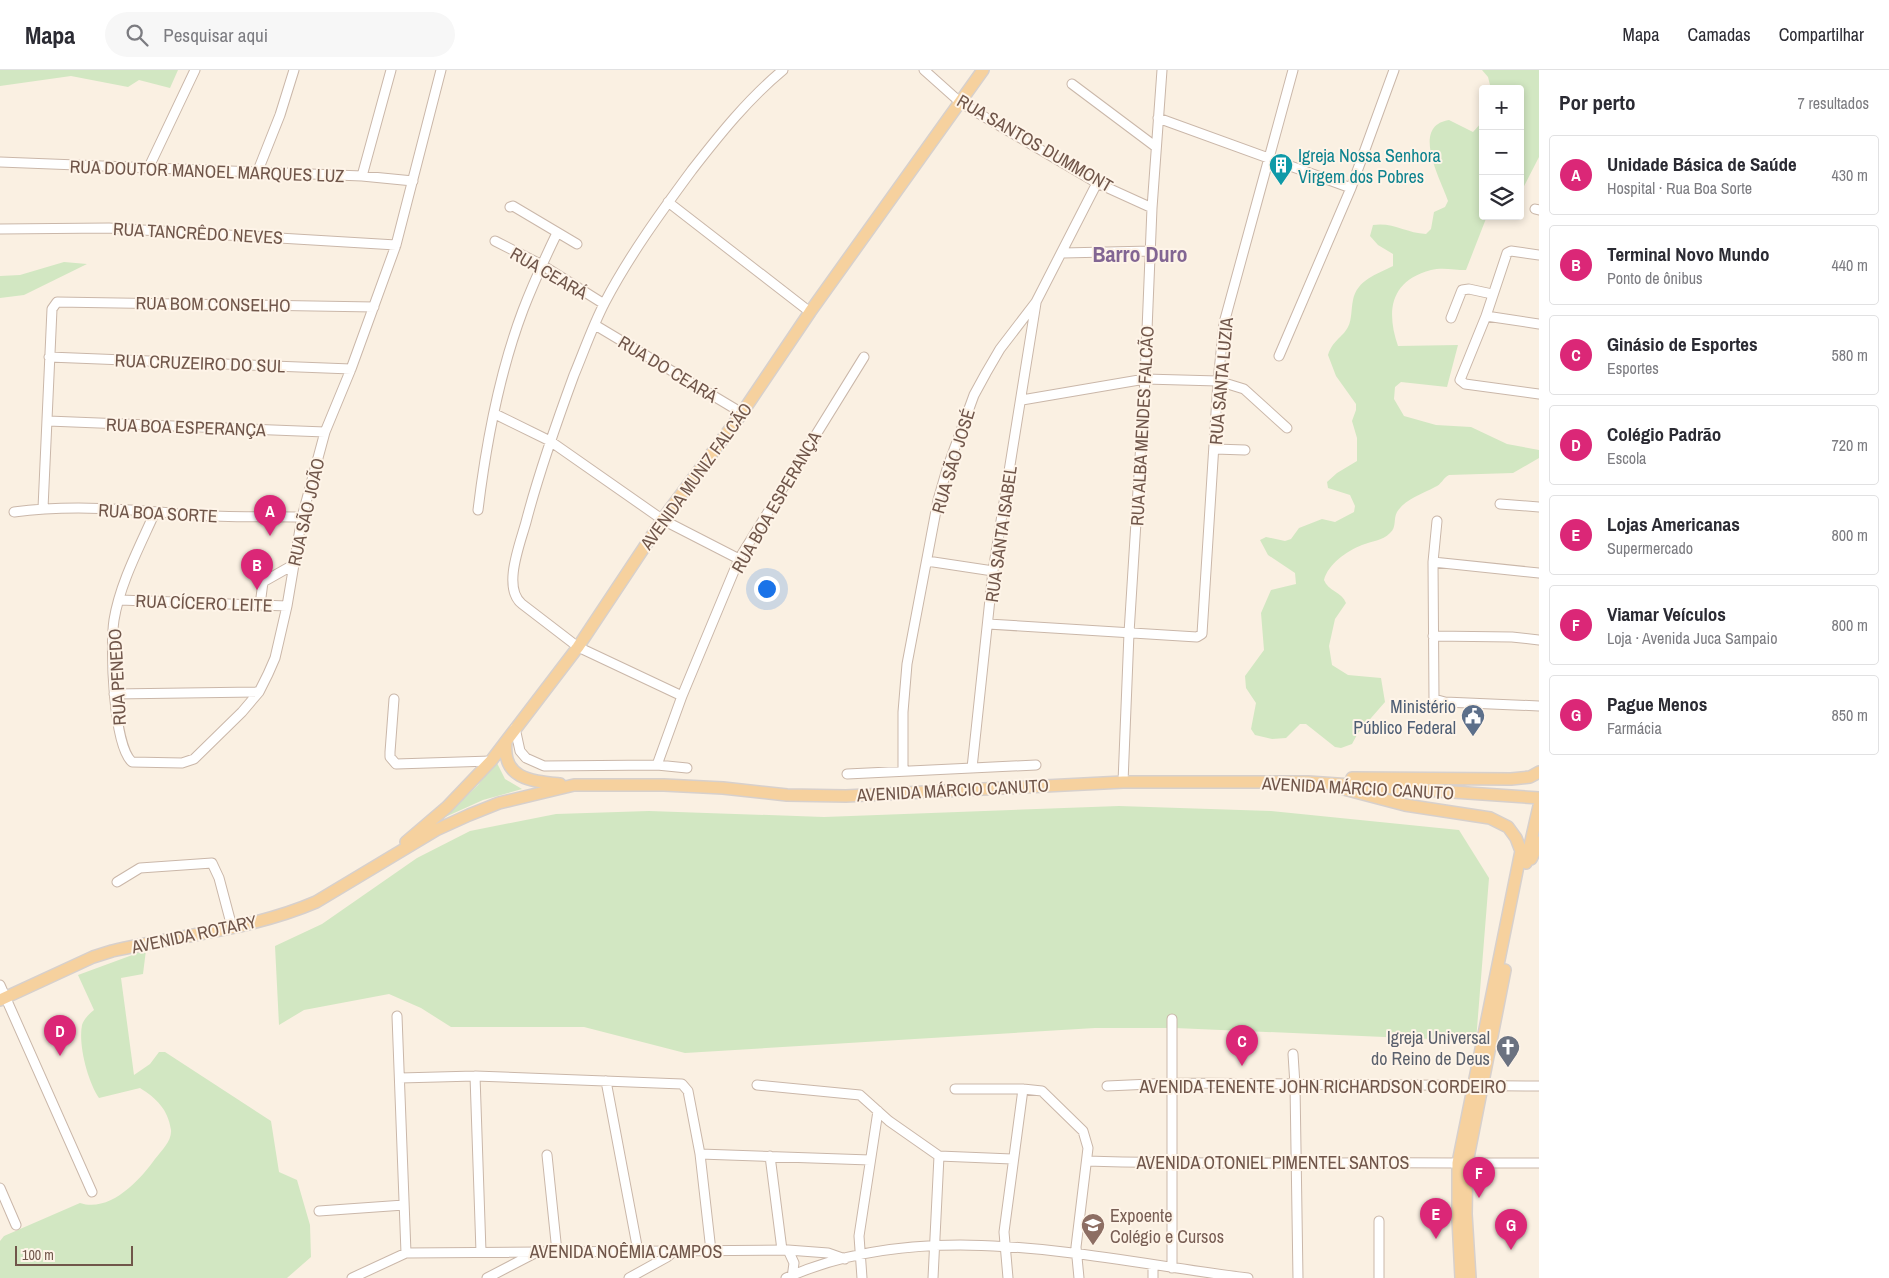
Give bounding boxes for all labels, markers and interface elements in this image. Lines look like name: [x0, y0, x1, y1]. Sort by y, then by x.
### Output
search box: [105, 12, 455, 57]
text: Mapa: [25, 19, 75, 51]
icon: search: [123, 21, 151, 49]
text: Pesquisar aqui: [163, 22, 268, 48]
text: Mapa: [1623, 22, 1660, 47]
text: Camadas: [1688, 22, 1751, 47]
text: Compartilhar: [1779, 22, 1864, 47]
map controls: [1479, 85, 1524, 220]
button: +: [1479, 85, 1524, 130]
street label: RUA SANTOS DUMMONT: [953, 88, 1117, 198]
text: Por perto: [1559, 88, 1636, 117]
text: 7 resultados: [1798, 92, 1869, 114]
button: −: [1479, 130, 1524, 175]
place label: Igreja Nossa Senhora Virgem dos Pobres: [1298, 143, 1441, 189]
text: Unidade Básica de Saúde: [1607, 151, 1797, 177]
building icon: Igreja Nossa Senhora Virgem dos Pobres: [1268, 152, 1294, 186]
street label: RUA DOUTOR MANOEL MARQUES LUZ: [69, 154, 345, 188]
text: A: [1571, 164, 1581, 186]
text: 430 m: [1832, 164, 1868, 186]
button: layers: [1479, 175, 1524, 220]
text: Hospital · Rua Boa Sorte: [1607, 177, 1752, 199]
street label: RUA TANCRÊDO NEVES: [112, 216, 284, 250]
district label: Barro Duro: [1092, 239, 1188, 269]
street label: RUA CEARÁ: [506, 241, 592, 305]
text: Terminal Novo Mundo: [1607, 241, 1769, 267]
text: B: [1571, 254, 1581, 276]
text: 440 m: [1832, 254, 1868, 276]
text: Ponto de ônibus: [1607, 267, 1703, 289]
street label: RUA BOM CONSELHO: [135, 290, 291, 318]
street label: RUA SANTA LUZIA: [1203, 316, 1239, 446]
street label: RUA ALBA MENDES FALCÃO: [1124, 325, 1160, 527]
street label: RUA DO CEARÁ: [614, 330, 722, 409]
text: Ginásio de Esportes: [1607, 331, 1758, 357]
text: C: [1571, 344, 1581, 366]
text: 580 m: [1832, 344, 1868, 366]
street label: RUA CRUZEIRO DO SUL: [114, 348, 286, 378]
text: Esportes: [1607, 357, 1659, 379]
street label: AVENIDA MUNIZ FALCÃO: [634, 397, 758, 555]
street label: RUA SÃO JOSÉ: [925, 406, 981, 516]
street label: RUA BOA ESPERANÇA: [106, 412, 267, 442]
text: Colégio Padrão: [1607, 421, 1721, 447]
street label: RUA BOA ESPERANÇA: [725, 426, 827, 578]
text: D: [1571, 434, 1581, 456]
text: 720 m: [1832, 434, 1868, 456]
text: Escola: [1607, 447, 1646, 469]
street label: RUA SÃO JOÃO: [281, 456, 331, 568]
street label: RUA SANTA ISABEL: [979, 464, 1023, 604]
pin: A: [254, 495, 286, 536]
street label: RUA BOA SORTE: [98, 497, 218, 529]
text: Lojas Americanas: [1607, 511, 1740, 537]
text: E: [1572, 524, 1580, 546]
text: 800 m: [1832, 524, 1868, 546]
text: Supermercado: [1607, 537, 1693, 559]
pin: B: [241, 549, 273, 590]
your location: [754, 576, 780, 602]
street label: RUA CÍCERO LEITE: [135, 588, 273, 618]
text: Viamar Veículos: [1607, 601, 1726, 627]
text: F: [1572, 614, 1580, 636]
text: 800 m: [1832, 614, 1868, 636]
text: Loja · Avenida Juca Sampaio: [1607, 627, 1777, 649]
street label: RUA PENEDO: [102, 628, 132, 726]
text: Pague Menos: [1607, 691, 1707, 717]
place label: Ministério Público Federal: [1353, 694, 1456, 740]
public building icon: Ministério Público Federal: [1460, 703, 1486, 737]
text: G: [1571, 704, 1581, 726]
text: 850 m: [1832, 704, 1868, 726]
text: Farmácia: [1607, 717, 1662, 739]
street label: AVENIDA MÁRCIO CANUTO: [1260, 770, 1455, 806]
street label: AVENIDA MÁRCIO CANUTO: [855, 772, 1050, 808]
street label: AVENIDA ROTARY: [128, 909, 259, 960]
pin: D: [44, 1015, 76, 1056]
pin: C: [1226, 1025, 1258, 1066]
place label: Igreja Universal do Reino de Deus: [1371, 1025, 1490, 1071]
church icon: Igreja Universal do Reino de Deus: [1495, 1034, 1521, 1068]
street label: AVENIDA TENENTE JOHN RICHARDSON CORDEIRO: [1139, 1074, 1506, 1099]
street label: AVENIDA OTONIEL PIMENTEL SANTOS: [1136, 1150, 1410, 1175]
pin: F: [1463, 1157, 1495, 1198]
pin: E: [1420, 1198, 1452, 1239]
place label: Expoente Colégio e Cursos: [1110, 1203, 1224, 1249]
pin: G: [1495, 1209, 1527, 1250]
school or university icon: Expoente Colégio e Cursos: [1080, 1212, 1106, 1246]
street label: AVENIDA NOÊMIA CAMPOS: [529, 1239, 722, 1264]
scale bar: [15, 1243, 132, 1266]
text: 100 m: [22, 1246, 54, 1264]

